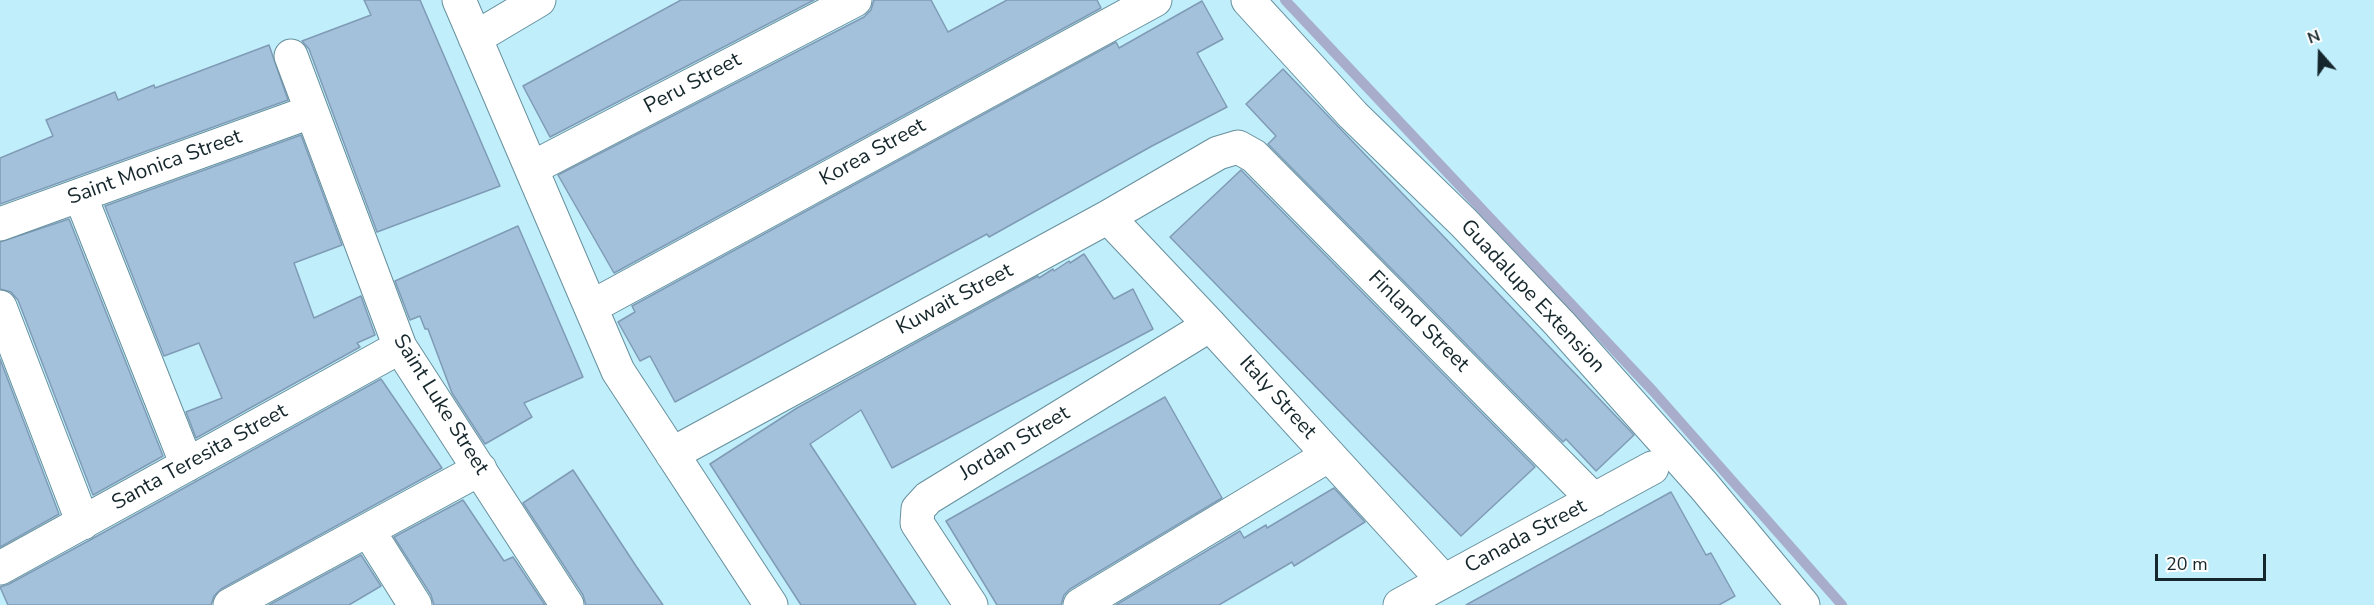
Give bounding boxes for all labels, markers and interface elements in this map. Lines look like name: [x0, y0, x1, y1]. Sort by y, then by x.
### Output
north arrow: [2290, 24, 2350, 84]
text: N: [2304, 25, 2323, 49]
street label: Peru Street: [640, 48, 746, 120]
street label: Korea Street: [816, 114, 930, 192]
street label: Saint Monica Street: [64, 125, 246, 211]
street label: Guadalupe Extension: [1454, 215, 1610, 379]
street label: Kuwait Street: [892, 259, 1018, 341]
street label: Finland Street: [1362, 266, 1474, 378]
street label: Saint Luke Street: [387, 330, 493, 480]
street label: Italy Street: [1233, 351, 1321, 445]
street label: Santa Teresita Street: [108, 399, 292, 517]
street label: Jordan Street: [955, 401, 1075, 487]
street label: Canada Street: [1461, 494, 1591, 580]
scale bar: [2158, 542, 2269, 580]
text: 20 m: [2166, 552, 2208, 576]

